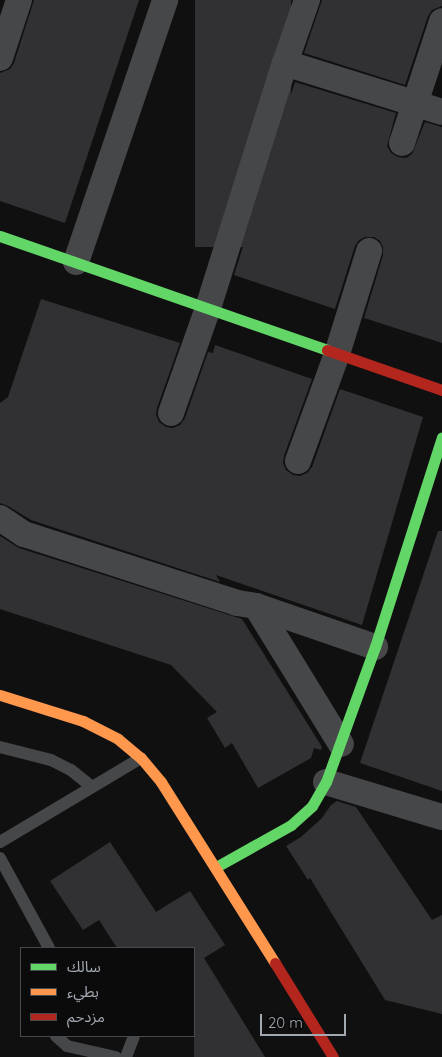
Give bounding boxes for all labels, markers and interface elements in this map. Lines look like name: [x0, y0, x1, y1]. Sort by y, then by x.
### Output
legend: [20, 947, 195, 1037]
text: سالك: [67, 957, 101, 976]
text: بطيء: [67, 982, 99, 1001]
scale bar: [262, 1004, 348, 1036]
text: مزدحم: [67, 1007, 105, 1026]
text: 20 m: [268, 1013, 303, 1032]

